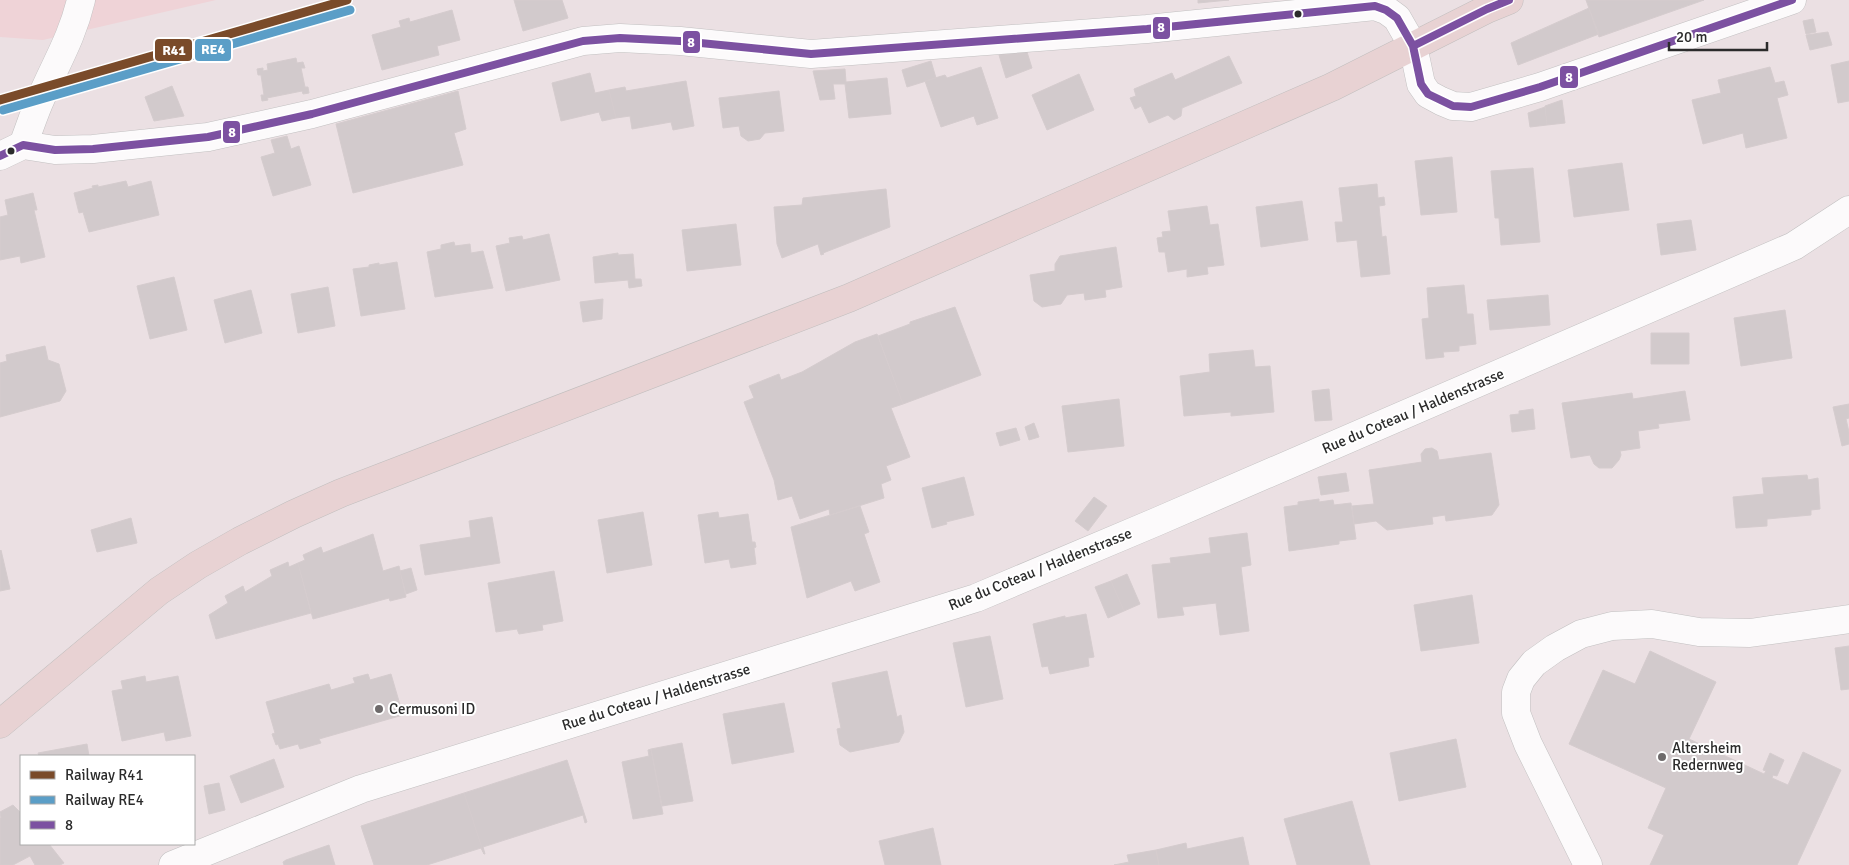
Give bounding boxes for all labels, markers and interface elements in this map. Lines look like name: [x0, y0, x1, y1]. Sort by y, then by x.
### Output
unlabelled marker: [1293, 9, 1303, 19]
line badge: 8: [1152, 16, 1171, 40]
text: 8: [1157, 19, 1165, 36]
scale bar: [1669, 20, 1766, 52]
text: 20 m: [1676, 28, 1707, 46]
line badge: 8: [682, 30, 701, 54]
text: 8: [687, 34, 695, 51]
line badge: R41: [154, 38, 193, 62]
line badge: RE4: [194, 38, 232, 62]
text: RE4: [201, 41, 226, 58]
text: R41: [162, 42, 186, 59]
line badge: 8: [1559, 65, 1579, 89]
text: 8: [1565, 69, 1573, 86]
line badge: 8: [222, 120, 241, 144]
text: 8: [228, 124, 236, 141]
unlabelled marker: [6, 146, 16, 156]
street label: Rue du Coteau / Haldenstrasse: [1319, 364, 1507, 458]
street label: Rue du Coteau / Haldenstrasse: [946, 524, 1134, 614]
street label: Rue du Coteau / Haldenstrasse: [560, 660, 752, 734]
place label: Cermusoni ID: [389, 700, 475, 718]
marker: Cermusoni ID: [373, 703, 385, 715]
place label: Altersheim Redernweg: [1672, 739, 1743, 774]
marker: Altersheim Redernweg: [1656, 751, 1668, 763]
legend: [20, 755, 195, 845]
text: Railway R41: [65, 766, 144, 784]
text: Railway RE4: [65, 791, 144, 809]
text: 8: [65, 816, 73, 834]

